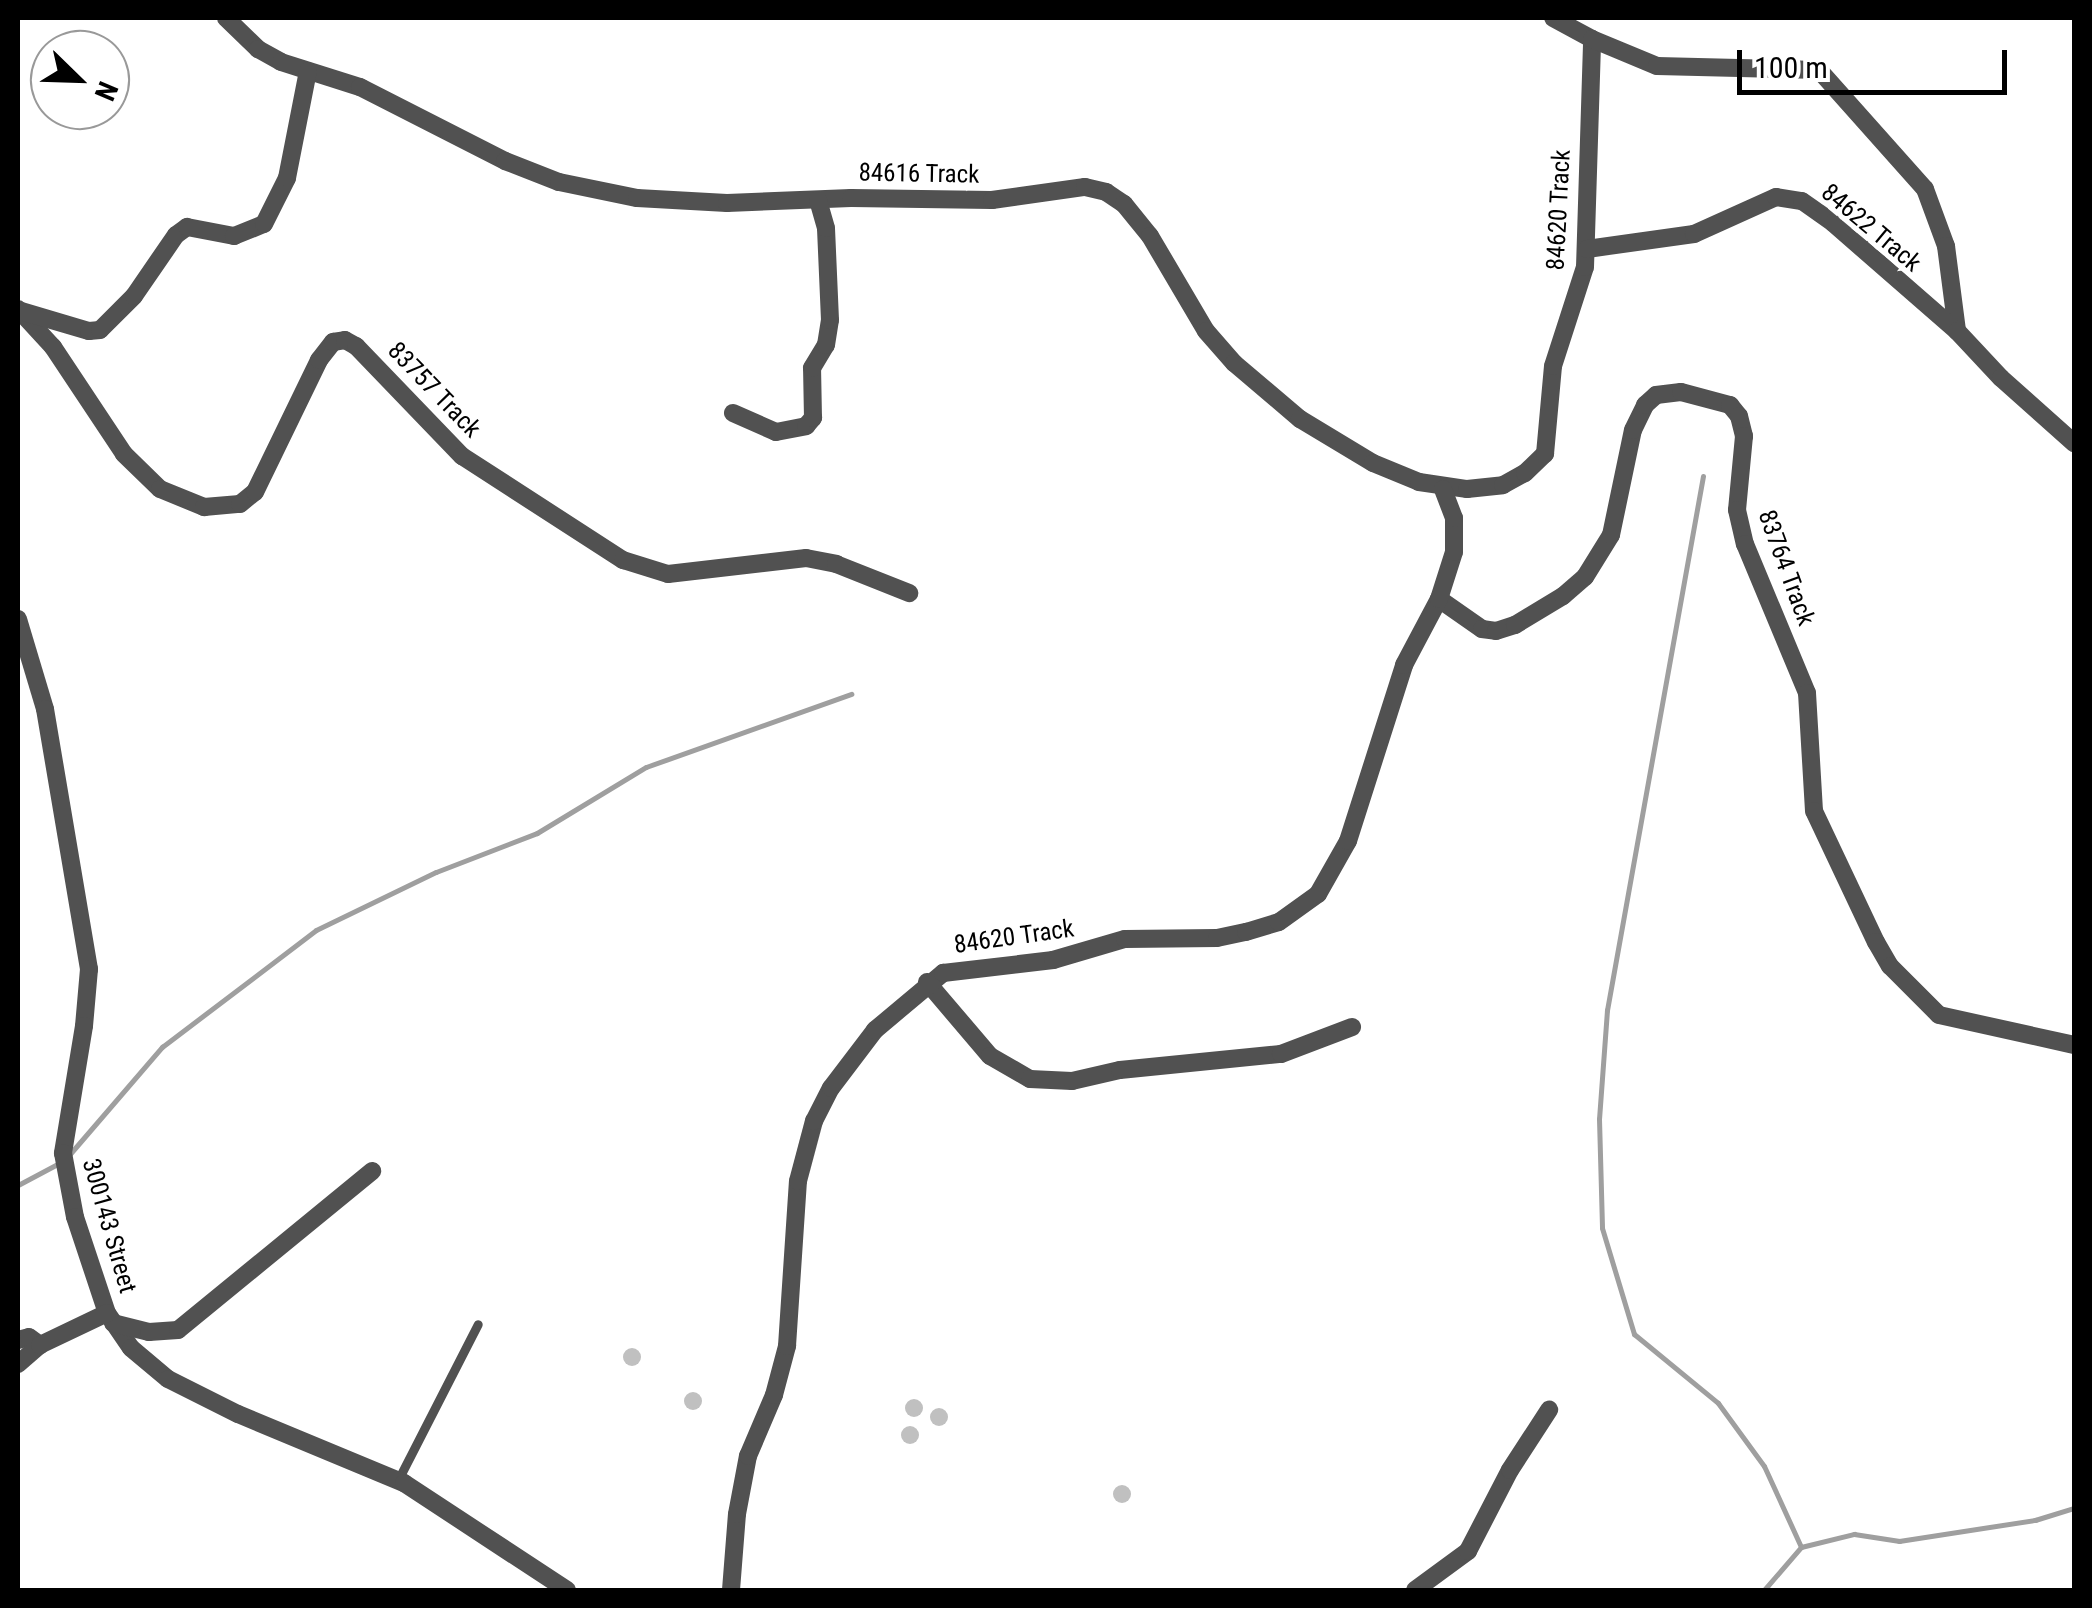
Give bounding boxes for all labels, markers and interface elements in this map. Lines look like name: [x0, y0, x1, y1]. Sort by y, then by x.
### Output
north arrow: [30, 30, 130, 130]
scale bar: [1742, 30, 2012, 92]
text: 100 m: [1754, 50, 1828, 85]
text: N: [88, 77, 125, 105]
street label: 84620 Track: [1541, 149, 1577, 271]
street label: 84616 Track: [858, 158, 980, 190]
street label: 84622 Track: [1815, 177, 1927, 279]
street label: 83757 Track: [381, 336, 487, 444]
street label: 83764 Track: [1751, 506, 1821, 630]
street label: 84620 Track: [952, 914, 1076, 960]
street label: 300143 Street: [76, 1155, 142, 1297]

